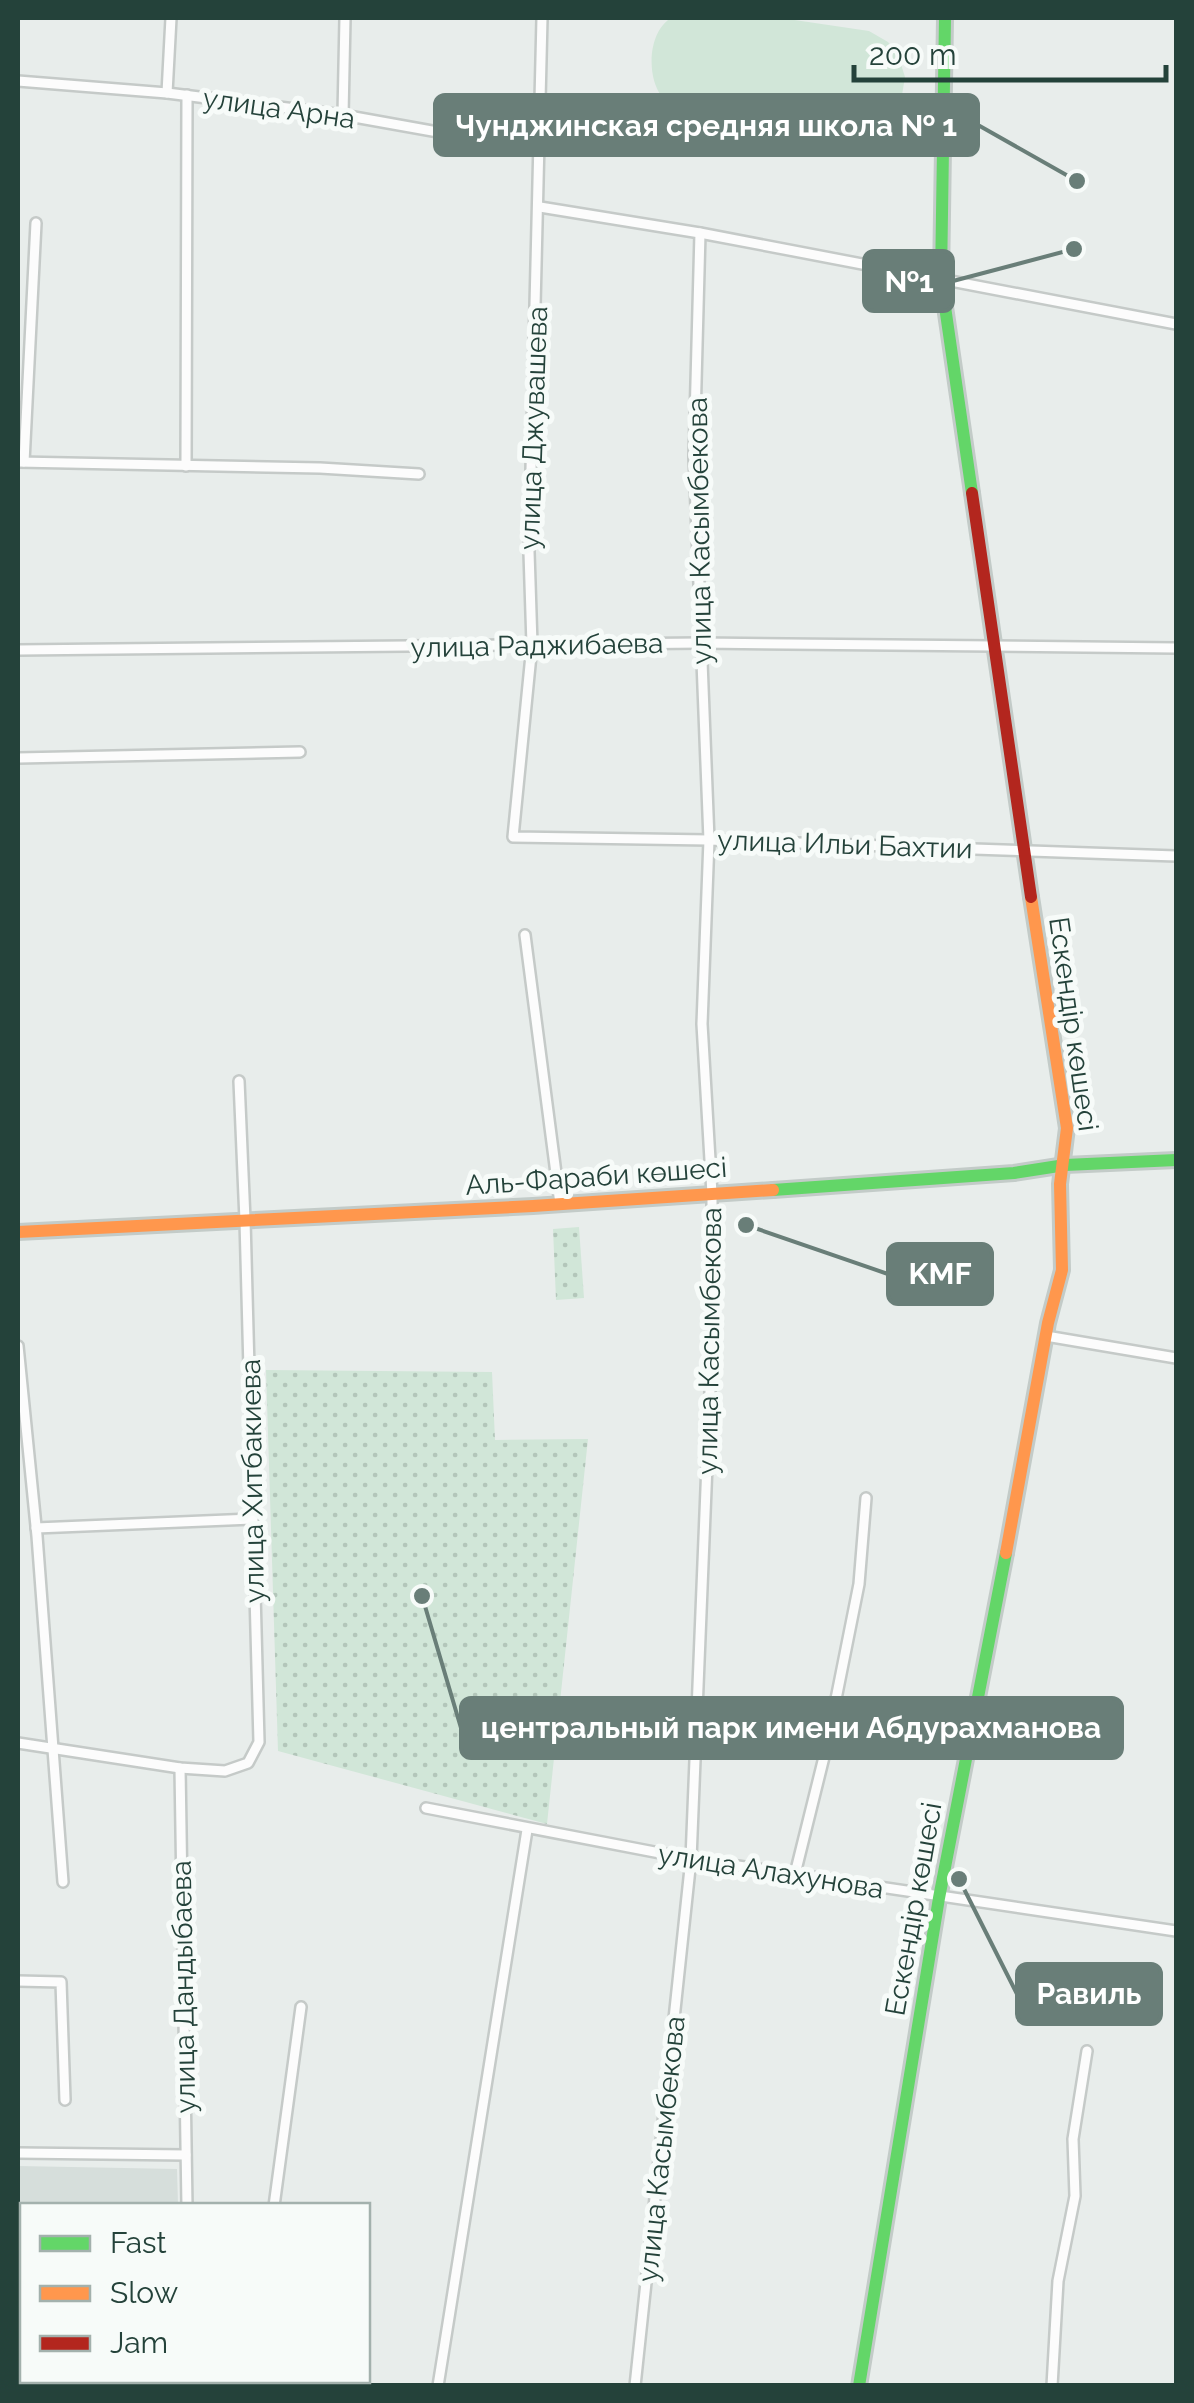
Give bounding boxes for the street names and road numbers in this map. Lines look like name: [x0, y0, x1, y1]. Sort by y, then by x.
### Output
street label: улица Арна: [201, 81, 357, 136]
street label: улица Джувашева: [513, 306, 554, 550]
street label: улица Касымбекова: [681, 397, 718, 665]
street label: улица Раджибаева: [410, 627, 664, 664]
street label: улица Ильи Бахтии: [717, 824, 973, 865]
street label: Ескендір көшесі: [1042, 915, 1105, 1133]
street label: Аль-Фараби көшесі: [464, 1151, 728, 1202]
street label: улица Касымбекова: [691, 1207, 728, 1475]
street label: улица Хитбакиева: [234, 1359, 271, 1603]
street label: Ескендір көшесі: [878, 1800, 948, 2018]
street label: улица Алахунова: [656, 1837, 886, 1906]
street label: улица Дандыбаева: [165, 1860, 202, 2114]
street label: улица Касымбекова: [631, 2014, 692, 2284]

